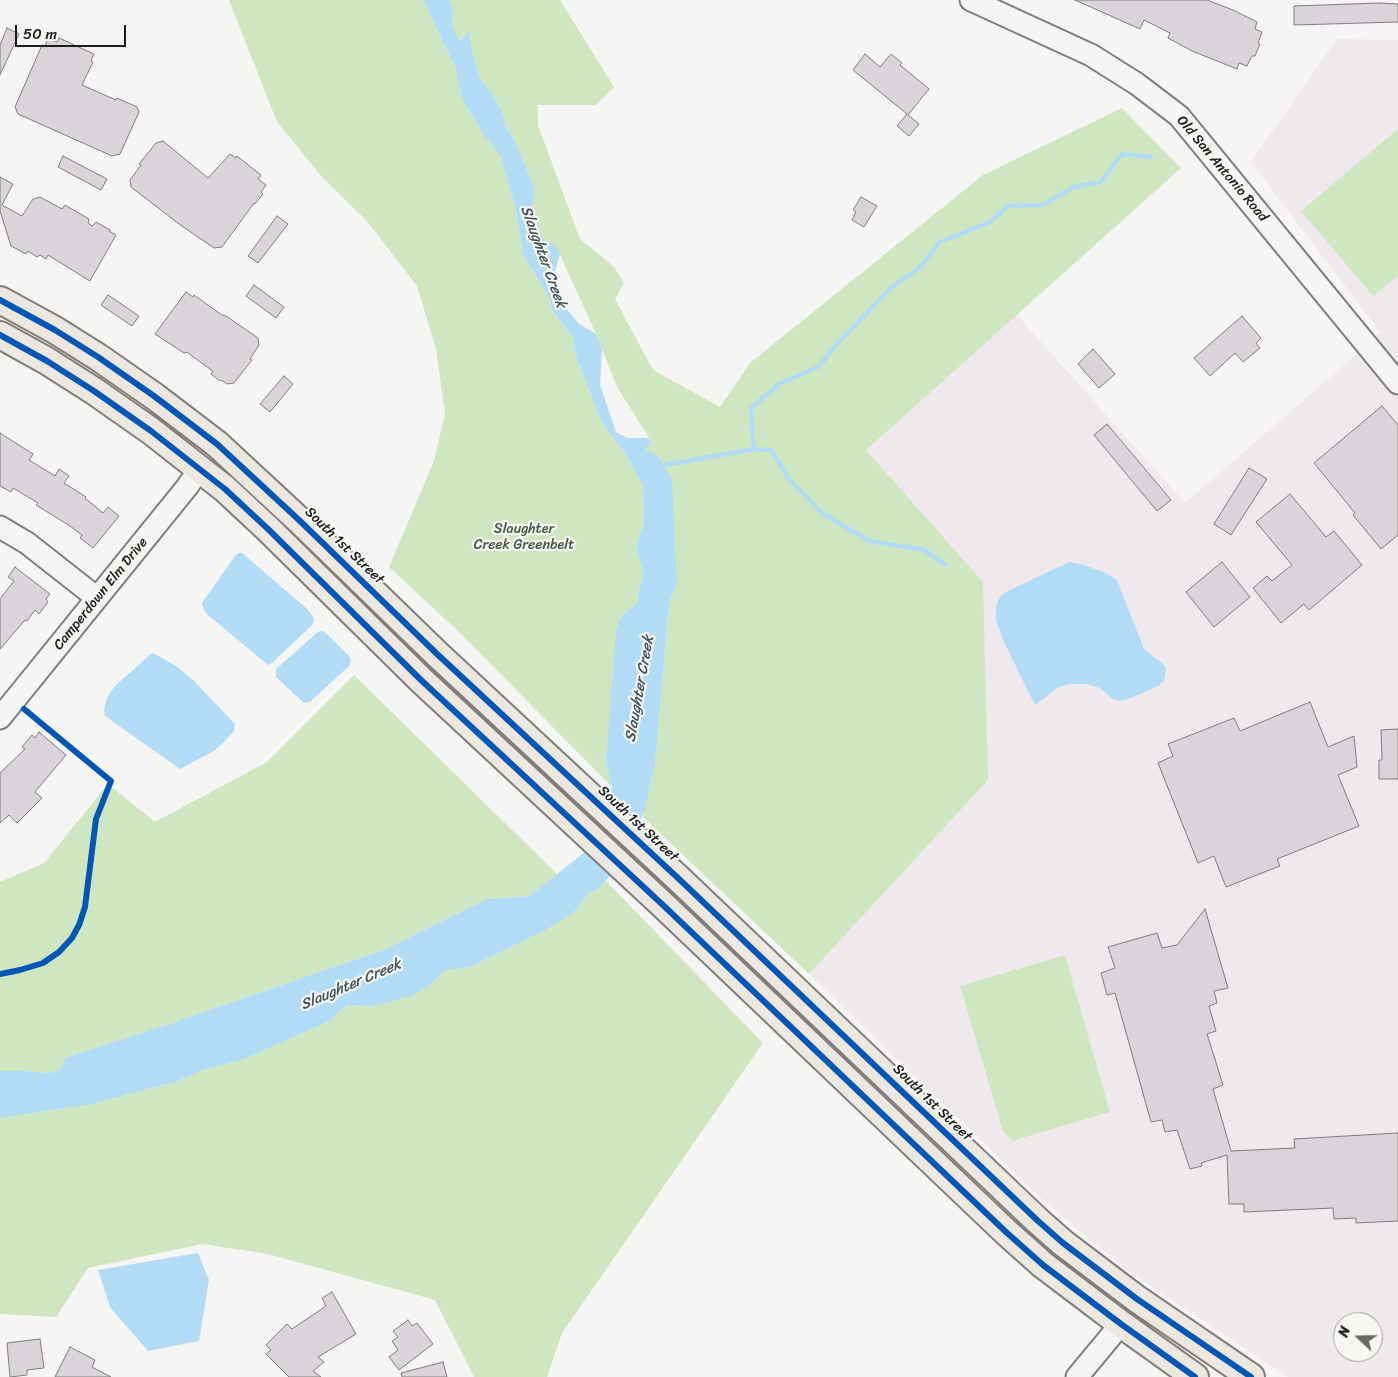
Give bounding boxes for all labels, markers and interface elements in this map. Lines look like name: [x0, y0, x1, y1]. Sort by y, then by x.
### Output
scale bar: [18, 15, 129, 47]
text: 50 m: [23, 21, 57, 47]
street label: Old San Antonio Road: [1173, 113, 1271, 225]
water label: Slaughter Creek: [516, 203, 570, 311]
street label: South 1st Street: [301, 504, 387, 588]
park label: Slaughter Creek Greenbelt: [474, 521, 574, 554]
street label: Camperdown Elm Drive: [50, 534, 152, 654]
water label: Slaughter Creek: [622, 635, 658, 743]
street label: South 1st Street: [594, 783, 682, 865]
water label: Slaughter Creek: [298, 956, 404, 1014]
street label: South 1st Street: [889, 1061, 975, 1145]
north arrow: [1333, 1312, 1383, 1362]
text: N: [1331, 1323, 1358, 1341]

